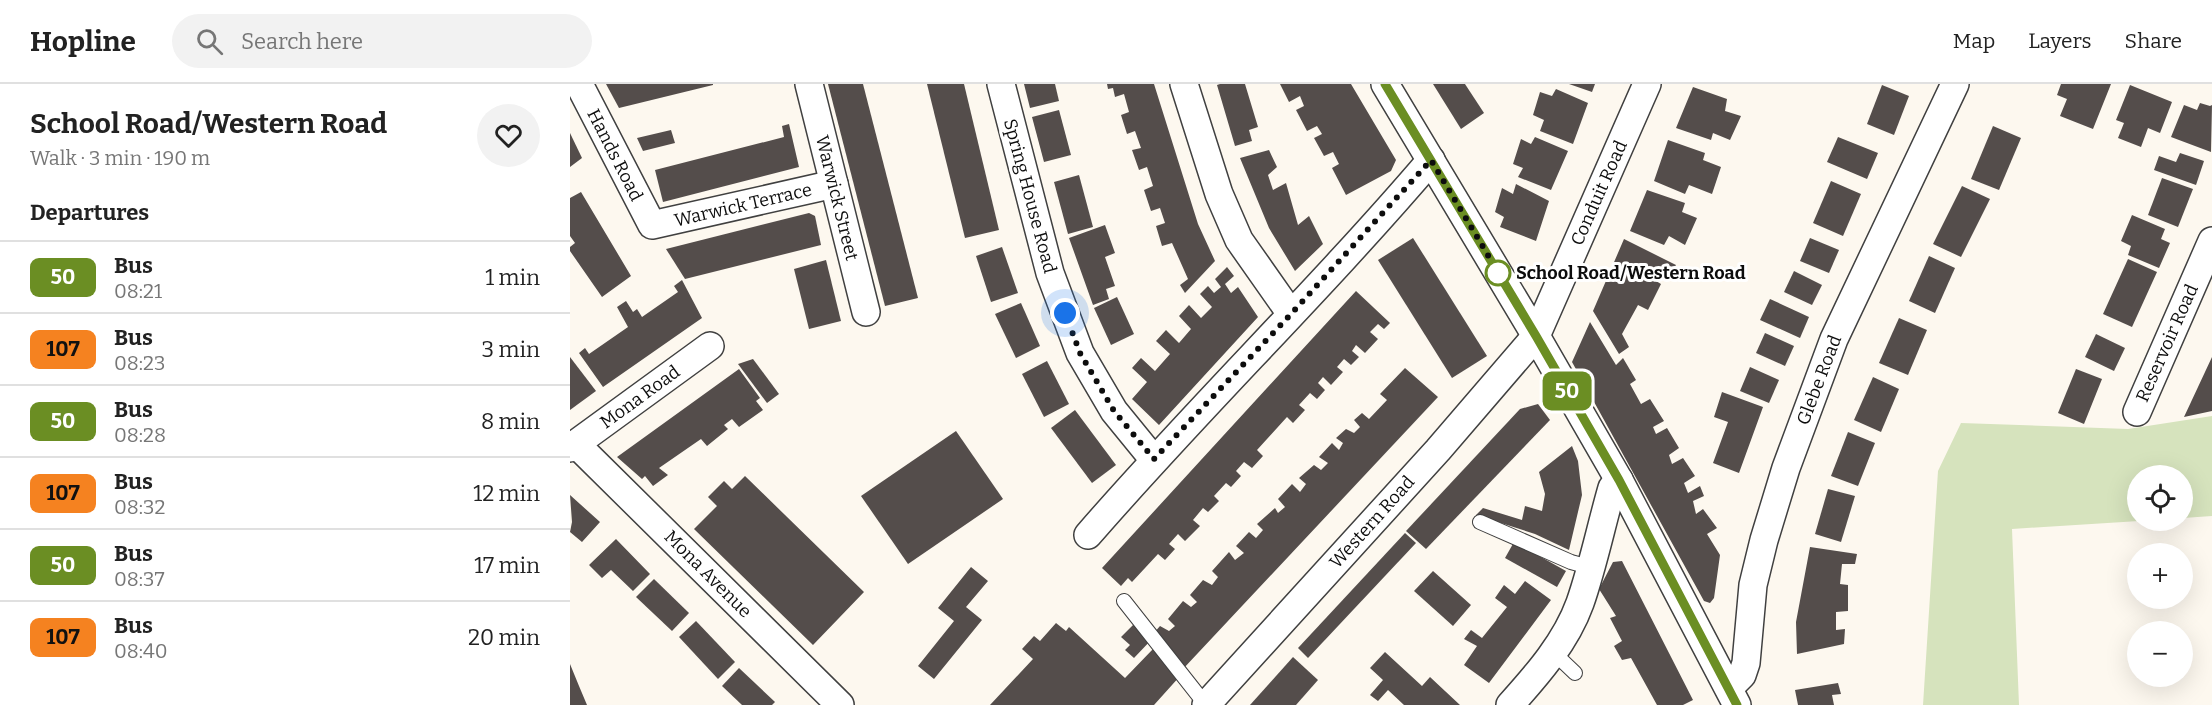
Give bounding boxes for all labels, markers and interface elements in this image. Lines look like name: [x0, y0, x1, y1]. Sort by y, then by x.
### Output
search box: [172, 14, 592, 68]
text: Hopline: [30, 25, 136, 58]
icon: search: [193, 25, 226, 58]
text: Search here: [241, 28, 363, 55]
text: Map: [1953, 28, 1995, 54]
text: Layers: [2028, 28, 2092, 54]
text: Share: [2125, 28, 2182, 54]
button: heart: [477, 104, 540, 167]
street label: Hands Road: [582, 105, 648, 205]
text: School Road/Western Road: [30, 107, 387, 140]
street label: Spring House Road: [999, 116, 1061, 276]
street label: Warwick Street: [811, 133, 863, 263]
street label: Conduit Road: [1566, 137, 1632, 249]
text: Walk · 3 min · 190 m: [30, 146, 210, 170]
street label: Warwick Terrace: [672, 178, 814, 232]
text: Departures: [30, 199, 149, 226]
text: Bus: [114, 252, 153, 279]
marker: School Road/Western Road: [1485, 260, 1511, 286]
place label: School Road/Western Road: [1516, 262, 1746, 284]
text: 50: [51, 264, 75, 290]
text: 1 min: [485, 264, 540, 291]
text: 08:21: [114, 279, 162, 303]
street label: Reservoir Road: [2131, 280, 2203, 405]
your location: [1050, 298, 1080, 328]
text: Bus: [114, 324, 153, 351]
street label: Glebe Road: [1792, 332, 1846, 428]
text: 107: [46, 336, 80, 362]
text: 3 min: [482, 336, 540, 363]
text: 08:23: [114, 351, 165, 375]
street label: Mona Road: [596, 361, 684, 433]
line badge: 50: [1540, 372, 1594, 410]
text: 50: [1555, 378, 1579, 404]
text: Bus: [114, 396, 153, 423]
text: 50: [51, 408, 75, 434]
text: 8 min: [481, 408, 540, 435]
text: 08:28: [114, 423, 166, 447]
map controls: [2127, 465, 2193, 687]
button: locate: [2127, 465, 2193, 531]
text: Bus: [114, 468, 153, 495]
street label: Western Road: [1325, 471, 1419, 573]
text: 107: [46, 480, 80, 506]
text: 12 min: [473, 480, 540, 507]
text: 08:32: [114, 495, 165, 519]
street label: Mona Avenue: [660, 526, 756, 622]
text: Bus: [114, 540, 153, 567]
button: +: [2127, 543, 2193, 609]
text: 50: [51, 552, 75, 578]
text: 17 min: [474, 552, 540, 579]
text: 08:37: [114, 567, 165, 591]
text: Bus: [114, 612, 153, 639]
button: −: [2127, 621, 2193, 687]
text: 107: [46, 624, 80, 650]
text: 20 min: [468, 624, 540, 651]
text: 08:40: [114, 639, 168, 663]

